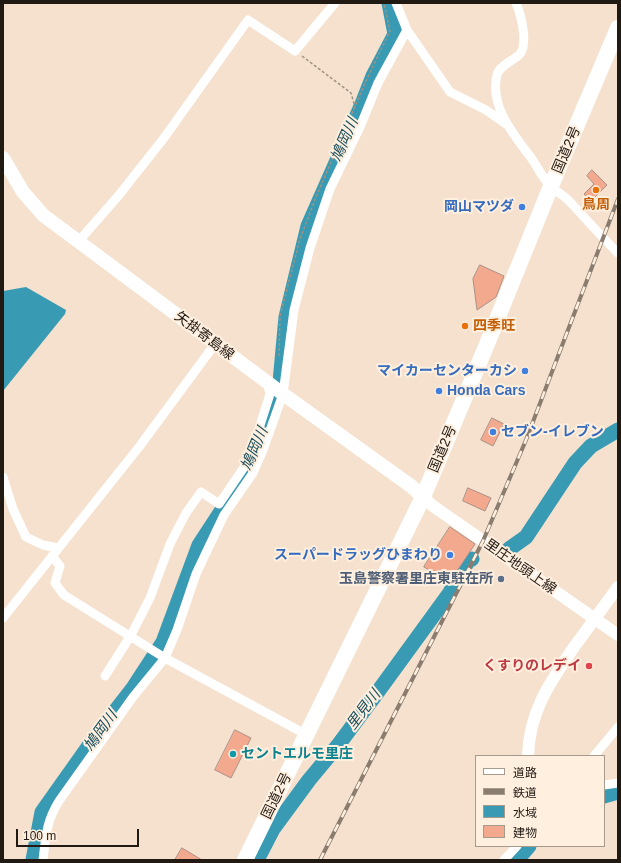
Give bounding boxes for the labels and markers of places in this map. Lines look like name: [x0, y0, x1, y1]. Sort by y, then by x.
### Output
marker: 鳥周: [591, 185, 601, 195]
place label: 鳥周: [582, 197, 610, 213]
place label: 岡山マツダ: [444, 199, 514, 215]
marker: 岡山マツダ: [517, 202, 527, 212]
place label: 四季旺: [473, 318, 515, 334]
marker: 四季旺: [460, 321, 470, 331]
place label: マイカーセンターカシ: [377, 363, 517, 379]
marker: マイカーセンターカシ: [520, 366, 530, 376]
place label: Honda Cars: [447, 383, 526, 399]
marker: Honda Cars: [434, 386, 444, 396]
place label: セブン-イレブン: [501, 424, 604, 440]
marker: セブン-イレブン: [488, 427, 498, 437]
place label: スーパードラッグひまわり: [274, 547, 442, 563]
marker: スーパードラッグひまわり: [445, 550, 455, 560]
place label: 玉島警察署里庄東駐在所: [339, 571, 493, 587]
marker: 玉島警察署里庄東駐在所: [496, 574, 506, 584]
place label: くすりのレデイ: [483, 658, 581, 674]
marker: くすりのレデイ: [584, 661, 594, 671]
place label: セントエルモ里庄: [241, 746, 353, 762]
marker: セントエルモ里庄: [228, 749, 238, 759]

